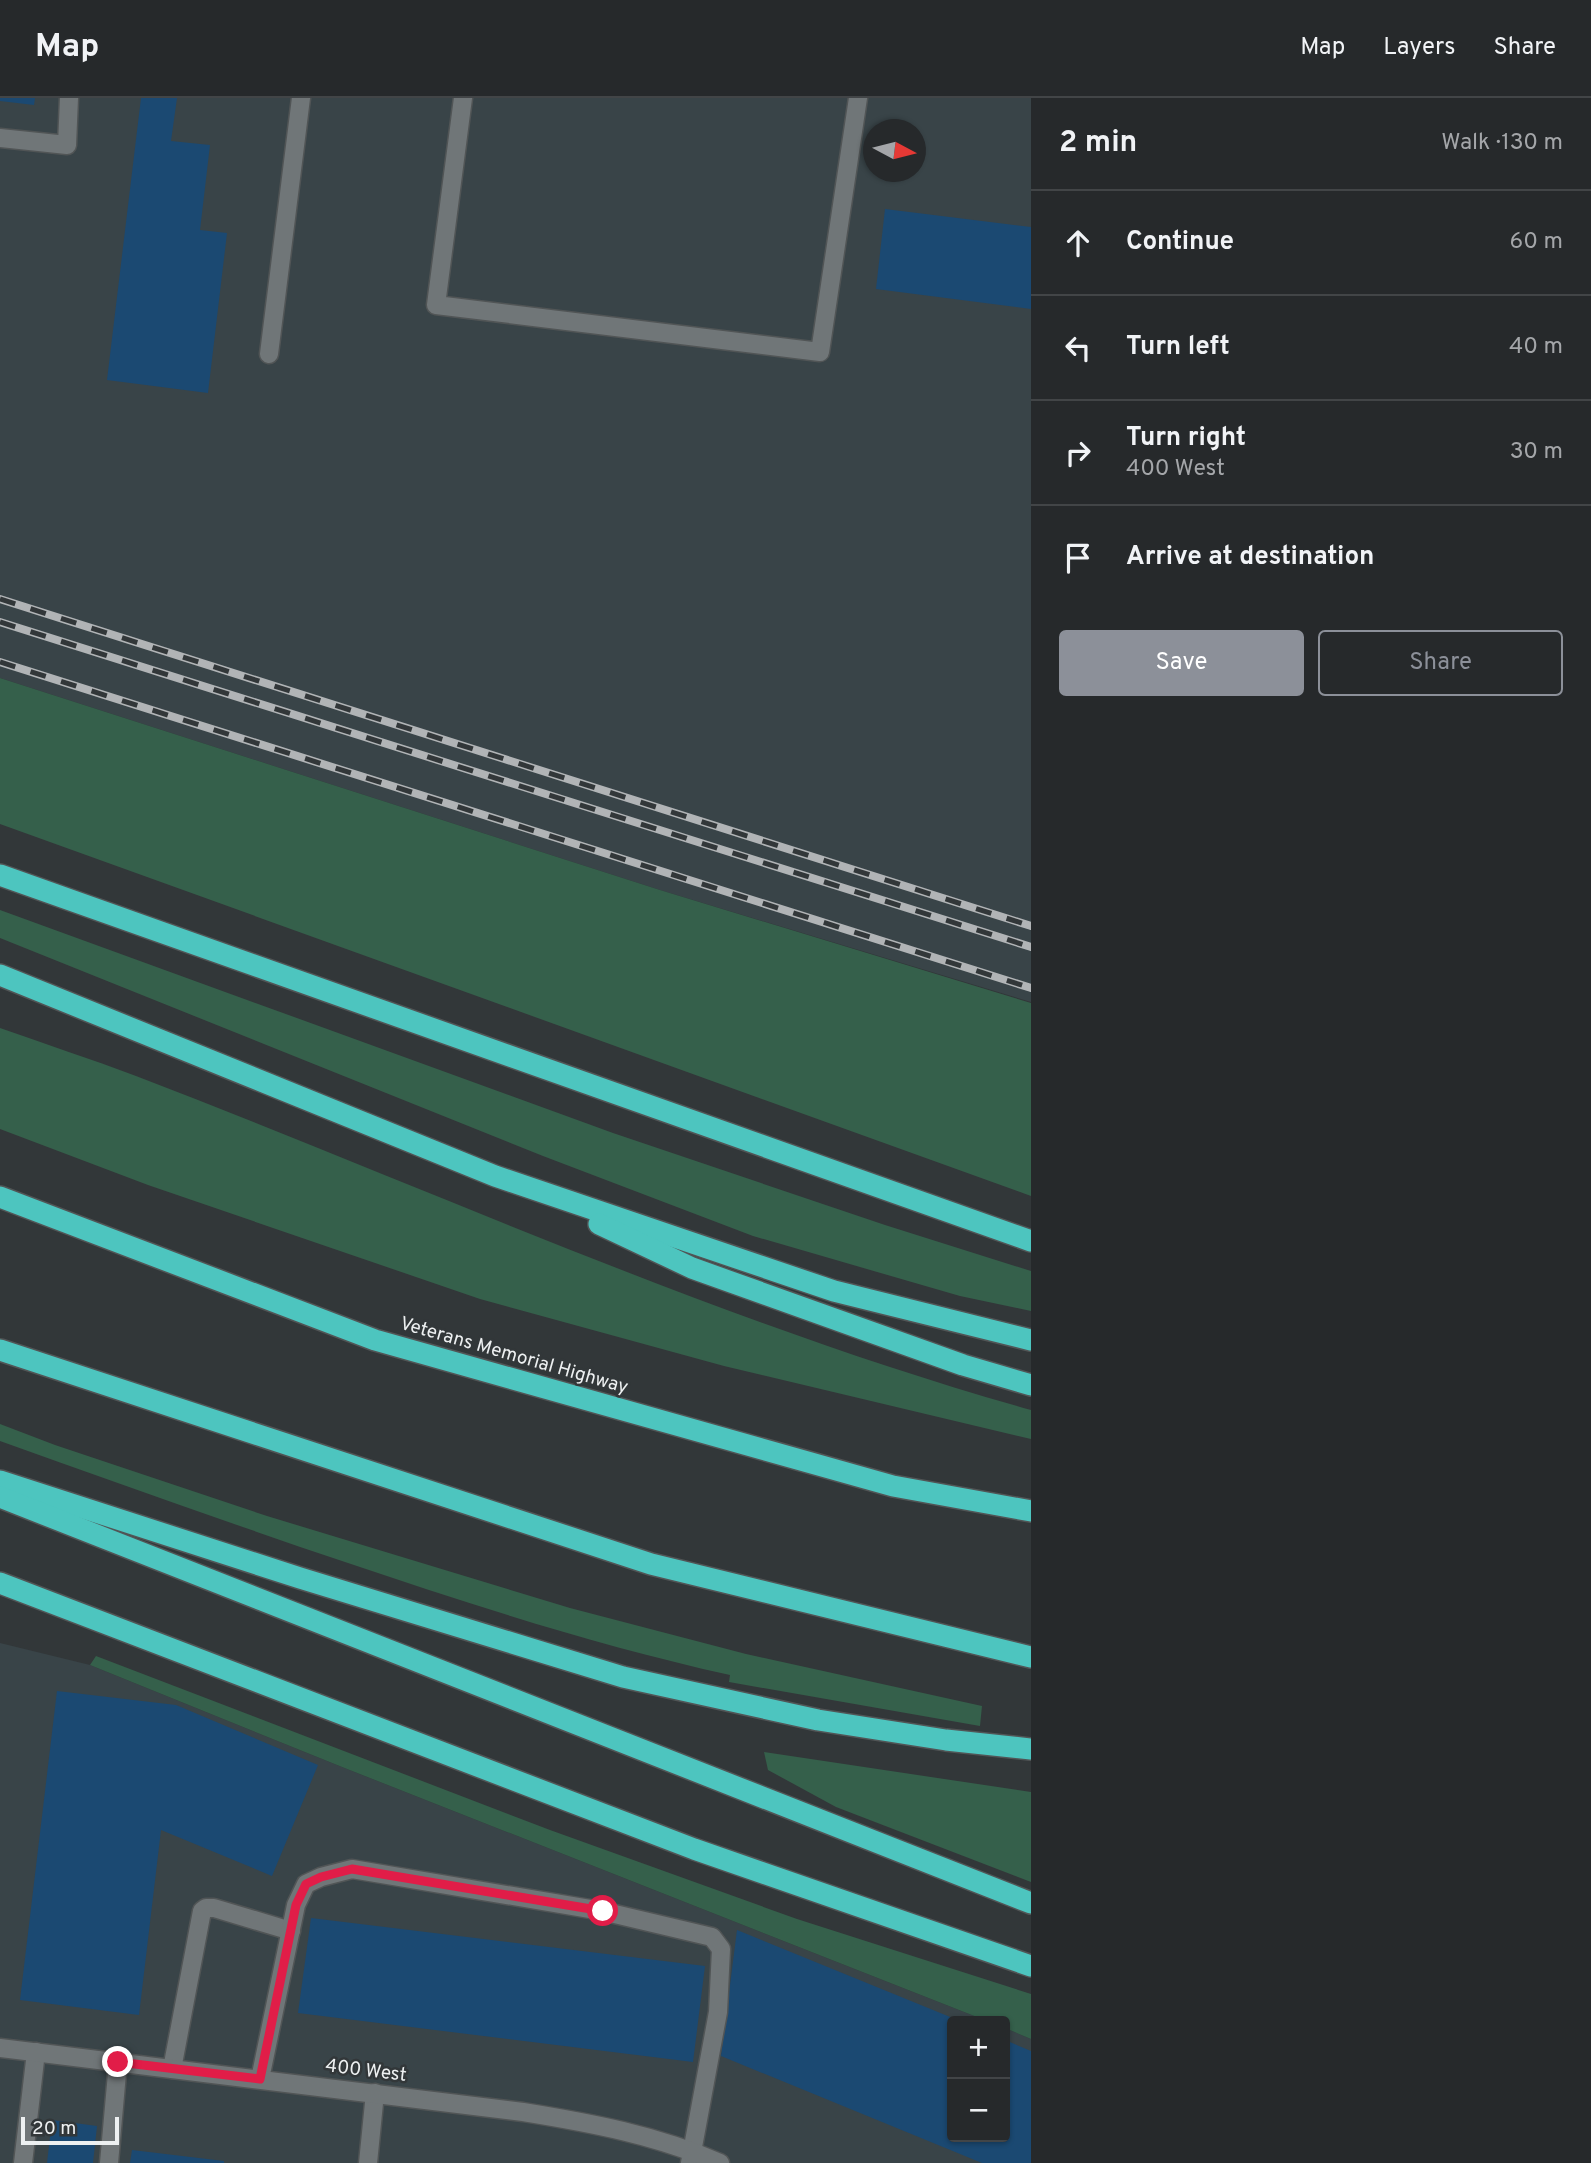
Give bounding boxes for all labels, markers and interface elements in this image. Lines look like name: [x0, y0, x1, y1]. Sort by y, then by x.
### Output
text: Map: [35, 27, 99, 69]
text: Map: [1300, 33, 1345, 63]
text: Layers: [1383, 33, 1455, 63]
text: Share: [1493, 33, 1556, 63]
north arrow: [863, 119, 926, 182]
text: 2 min: [1059, 125, 1137, 162]
text: Walk · 130 m: [1441, 129, 1563, 158]
icon: ahead: [1059, 224, 1097, 262]
text: Continue: [1126, 226, 1234, 259]
text: 60 m: [1510, 228, 1563, 257]
icon: left: [1059, 329, 1097, 367]
text: Turn left: [1126, 331, 1230, 364]
text: 40 m: [1509, 333, 1563, 362]
text: Turn right: [1126, 422, 1246, 455]
icon: right: [1059, 434, 1097, 472]
text: 30 m: [1510, 438, 1563, 467]
text: 400 West: [1126, 455, 1225, 484]
icon: arrive: [1059, 539, 1097, 577]
text: Arrive at destination: [1126, 541, 1374, 574]
button: Save: [1059, 630, 1304, 696]
button: Share: [1318, 630, 1563, 696]
street label: Veterans Memorial Highway: [397, 1312, 631, 1400]
route start: [587, 1895, 618, 1926]
map controls: [947, 2016, 1010, 2142]
button: +: [947, 2016, 1010, 2079]
route end: [102, 2046, 133, 2077]
street label: 400 West: [324, 2054, 408, 2088]
button: −: [947, 2079, 1010, 2142]
scale bar: [21, 2114, 119, 2146]
text: 20 m: [32, 2117, 76, 2141]

